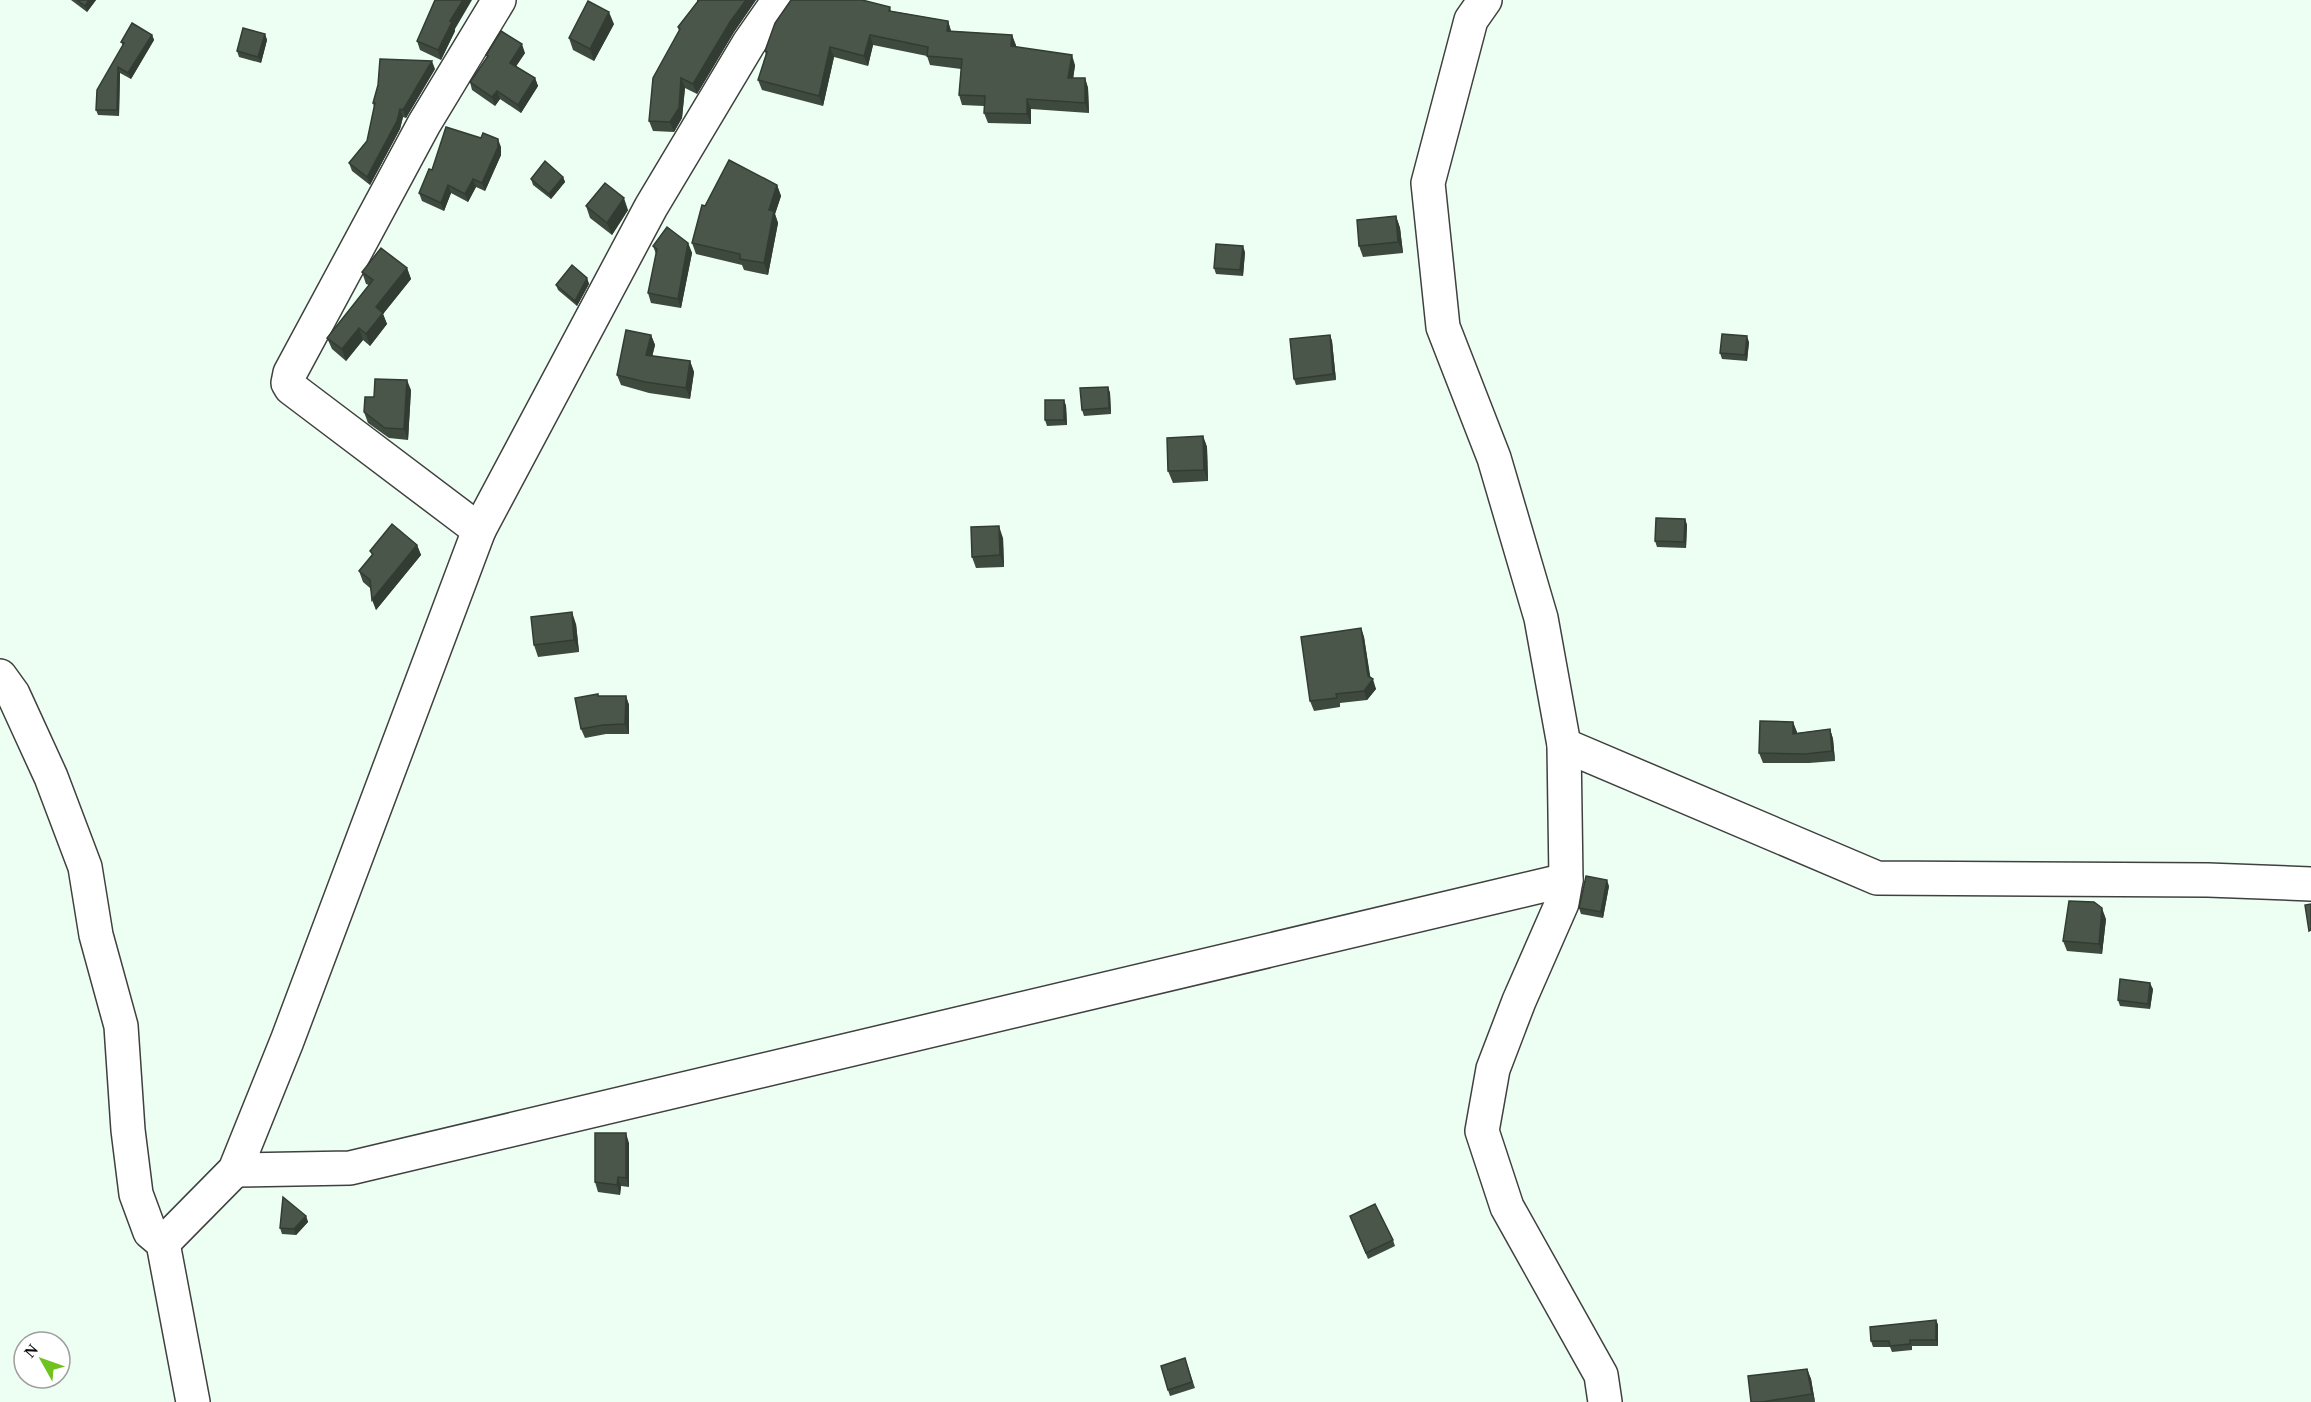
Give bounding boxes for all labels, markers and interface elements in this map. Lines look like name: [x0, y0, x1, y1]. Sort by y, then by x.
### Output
north arrow: [12, 1330, 72, 1390]
text: N: [21, 1340, 41, 1361]

